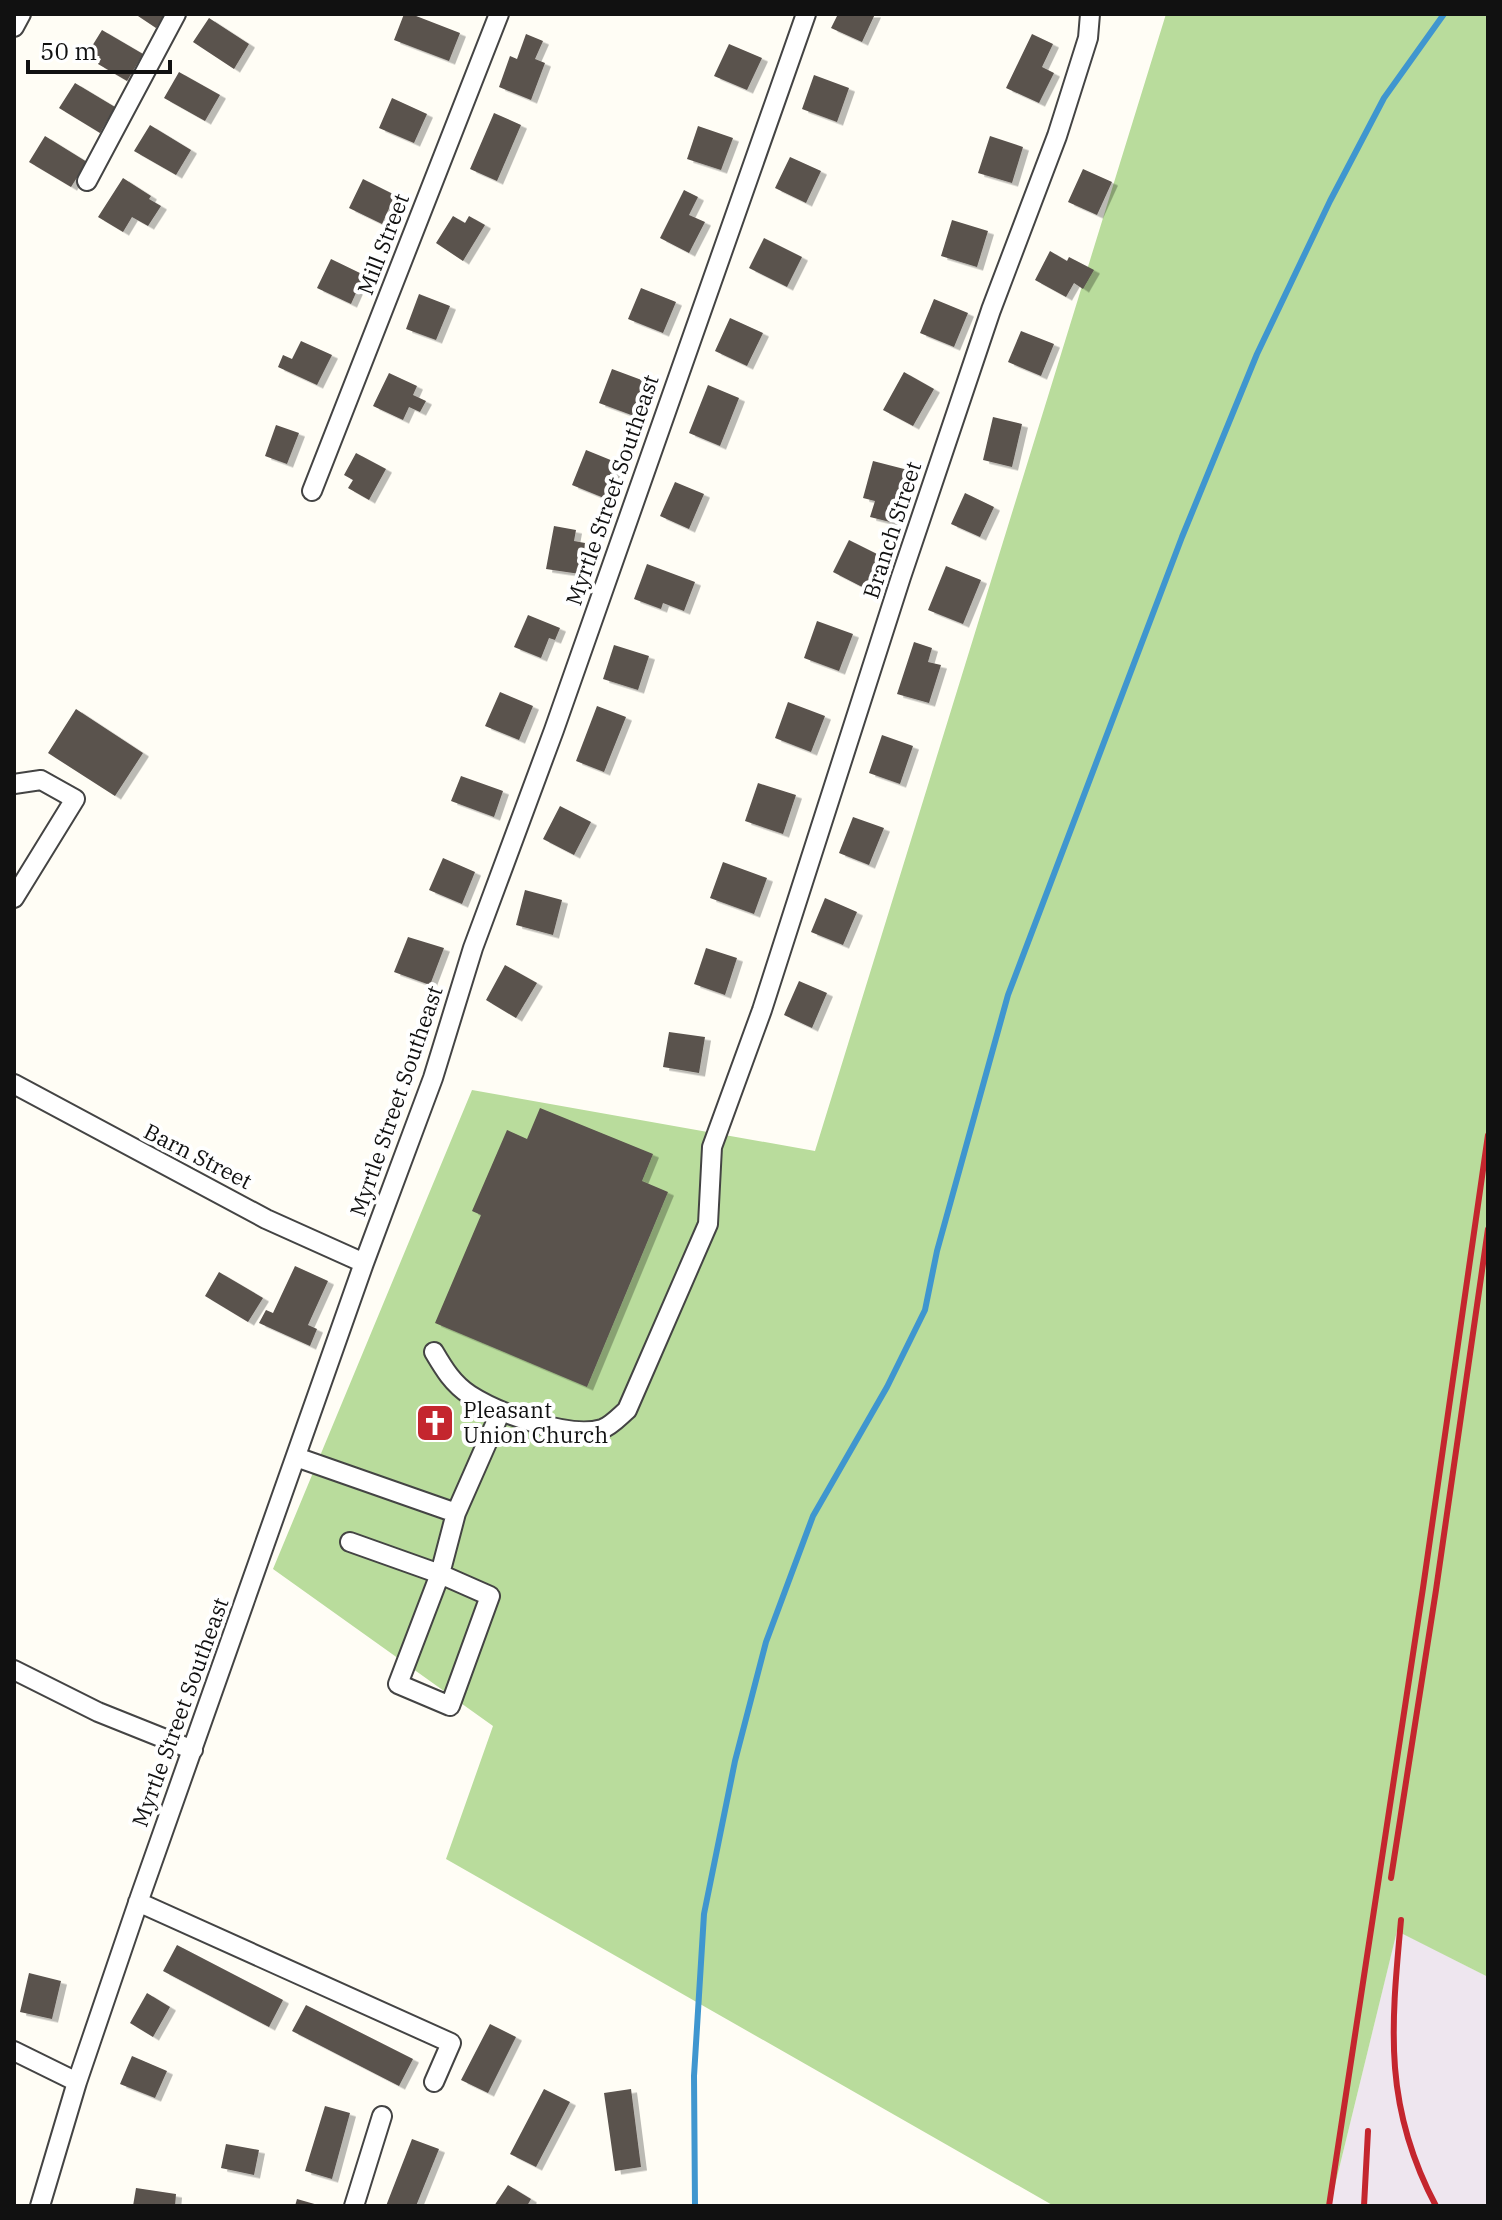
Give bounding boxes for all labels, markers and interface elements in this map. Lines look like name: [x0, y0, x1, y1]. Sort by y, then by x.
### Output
scale bar: [28, 24, 170, 74]
text: 50 m: [40, 35, 97, 67]
street label: Mill Street: [350, 189, 415, 299]
street label: Myrtle Street Southeast: [558, 371, 665, 609]
street label: Branch Street: [856, 457, 927, 602]
street label: Myrtle Street Southeast: [342, 982, 449, 1220]
street label: Barn Street: [139, 1116, 257, 1195]
place label: Pleasant Union Church: [463, 1395, 608, 1449]
church icon: Pleasant Union Church: [414, 1402, 456, 1444]
street label: Myrtle Street Southeast: [125, 1593, 235, 1830]

